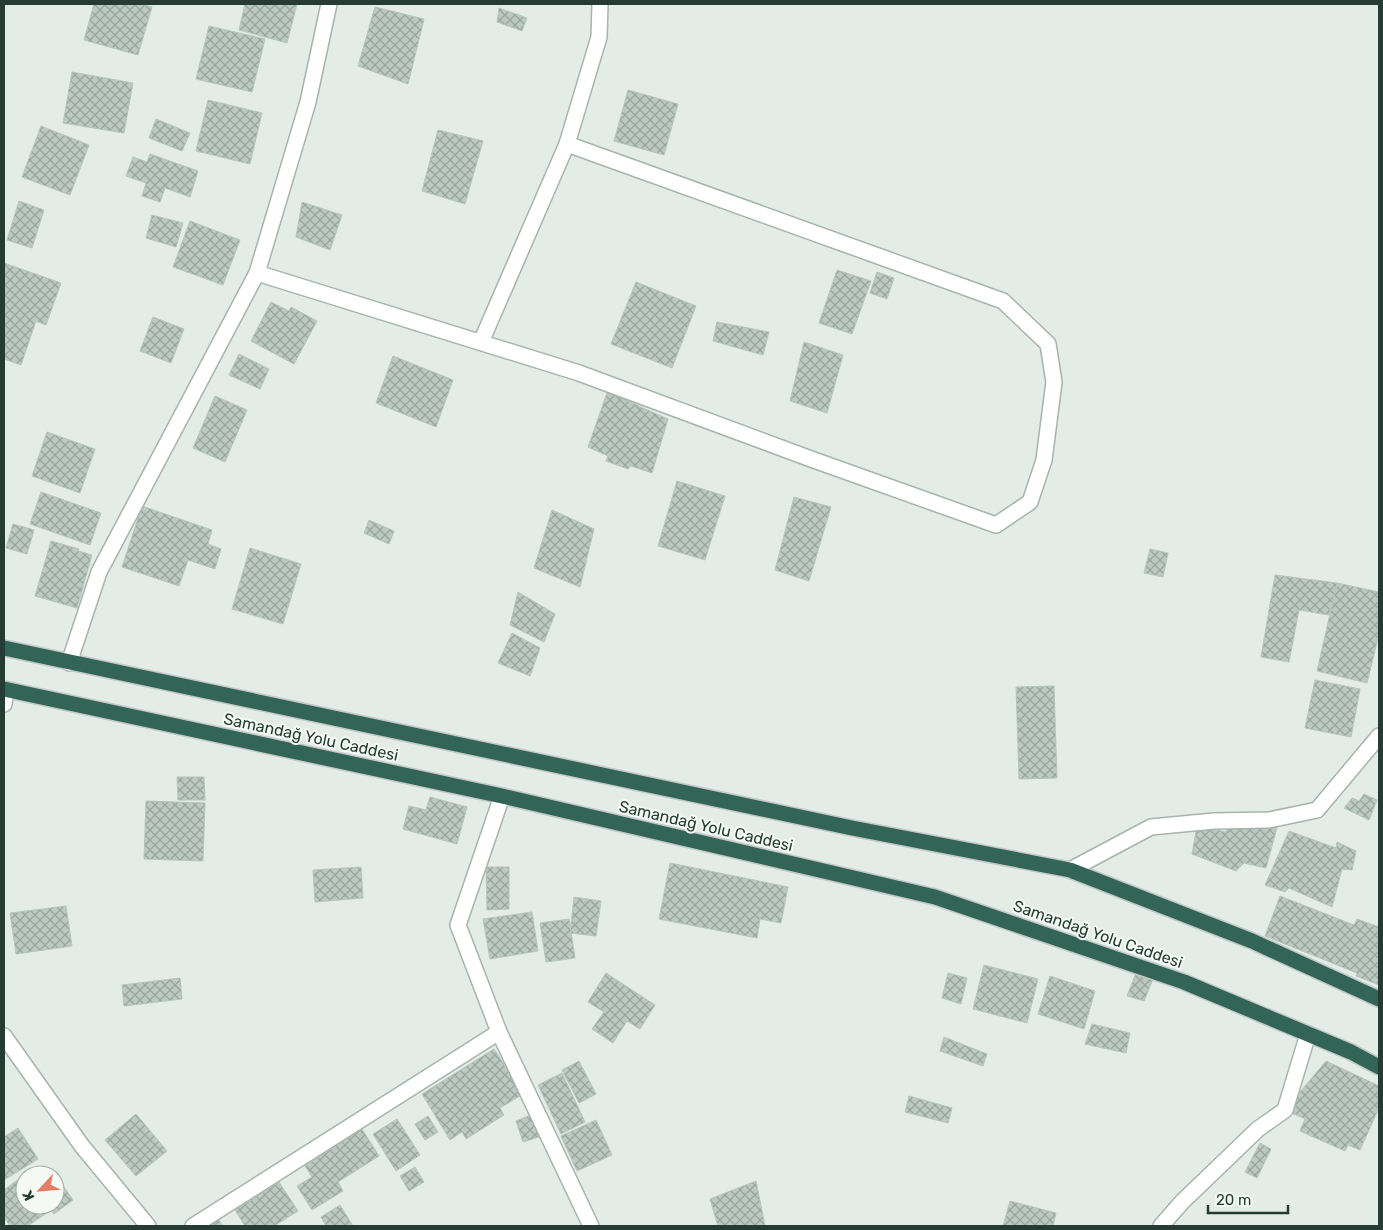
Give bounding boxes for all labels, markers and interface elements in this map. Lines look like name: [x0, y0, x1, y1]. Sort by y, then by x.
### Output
street label: Samandağ Yolu Caddesi: [222, 709, 400, 765]
street label: Samandağ Yolu Caddesi: [617, 797, 795, 855]
street label: Samandağ Yolu Caddesi: [1011, 896, 1185, 972]
north arrow: [15, 1165, 65, 1215]
scale bar: [1208, 1182, 1288, 1214]
text: K: [19, 1187, 38, 1203]
text: 20 m: [1216, 1191, 1251, 1209]

